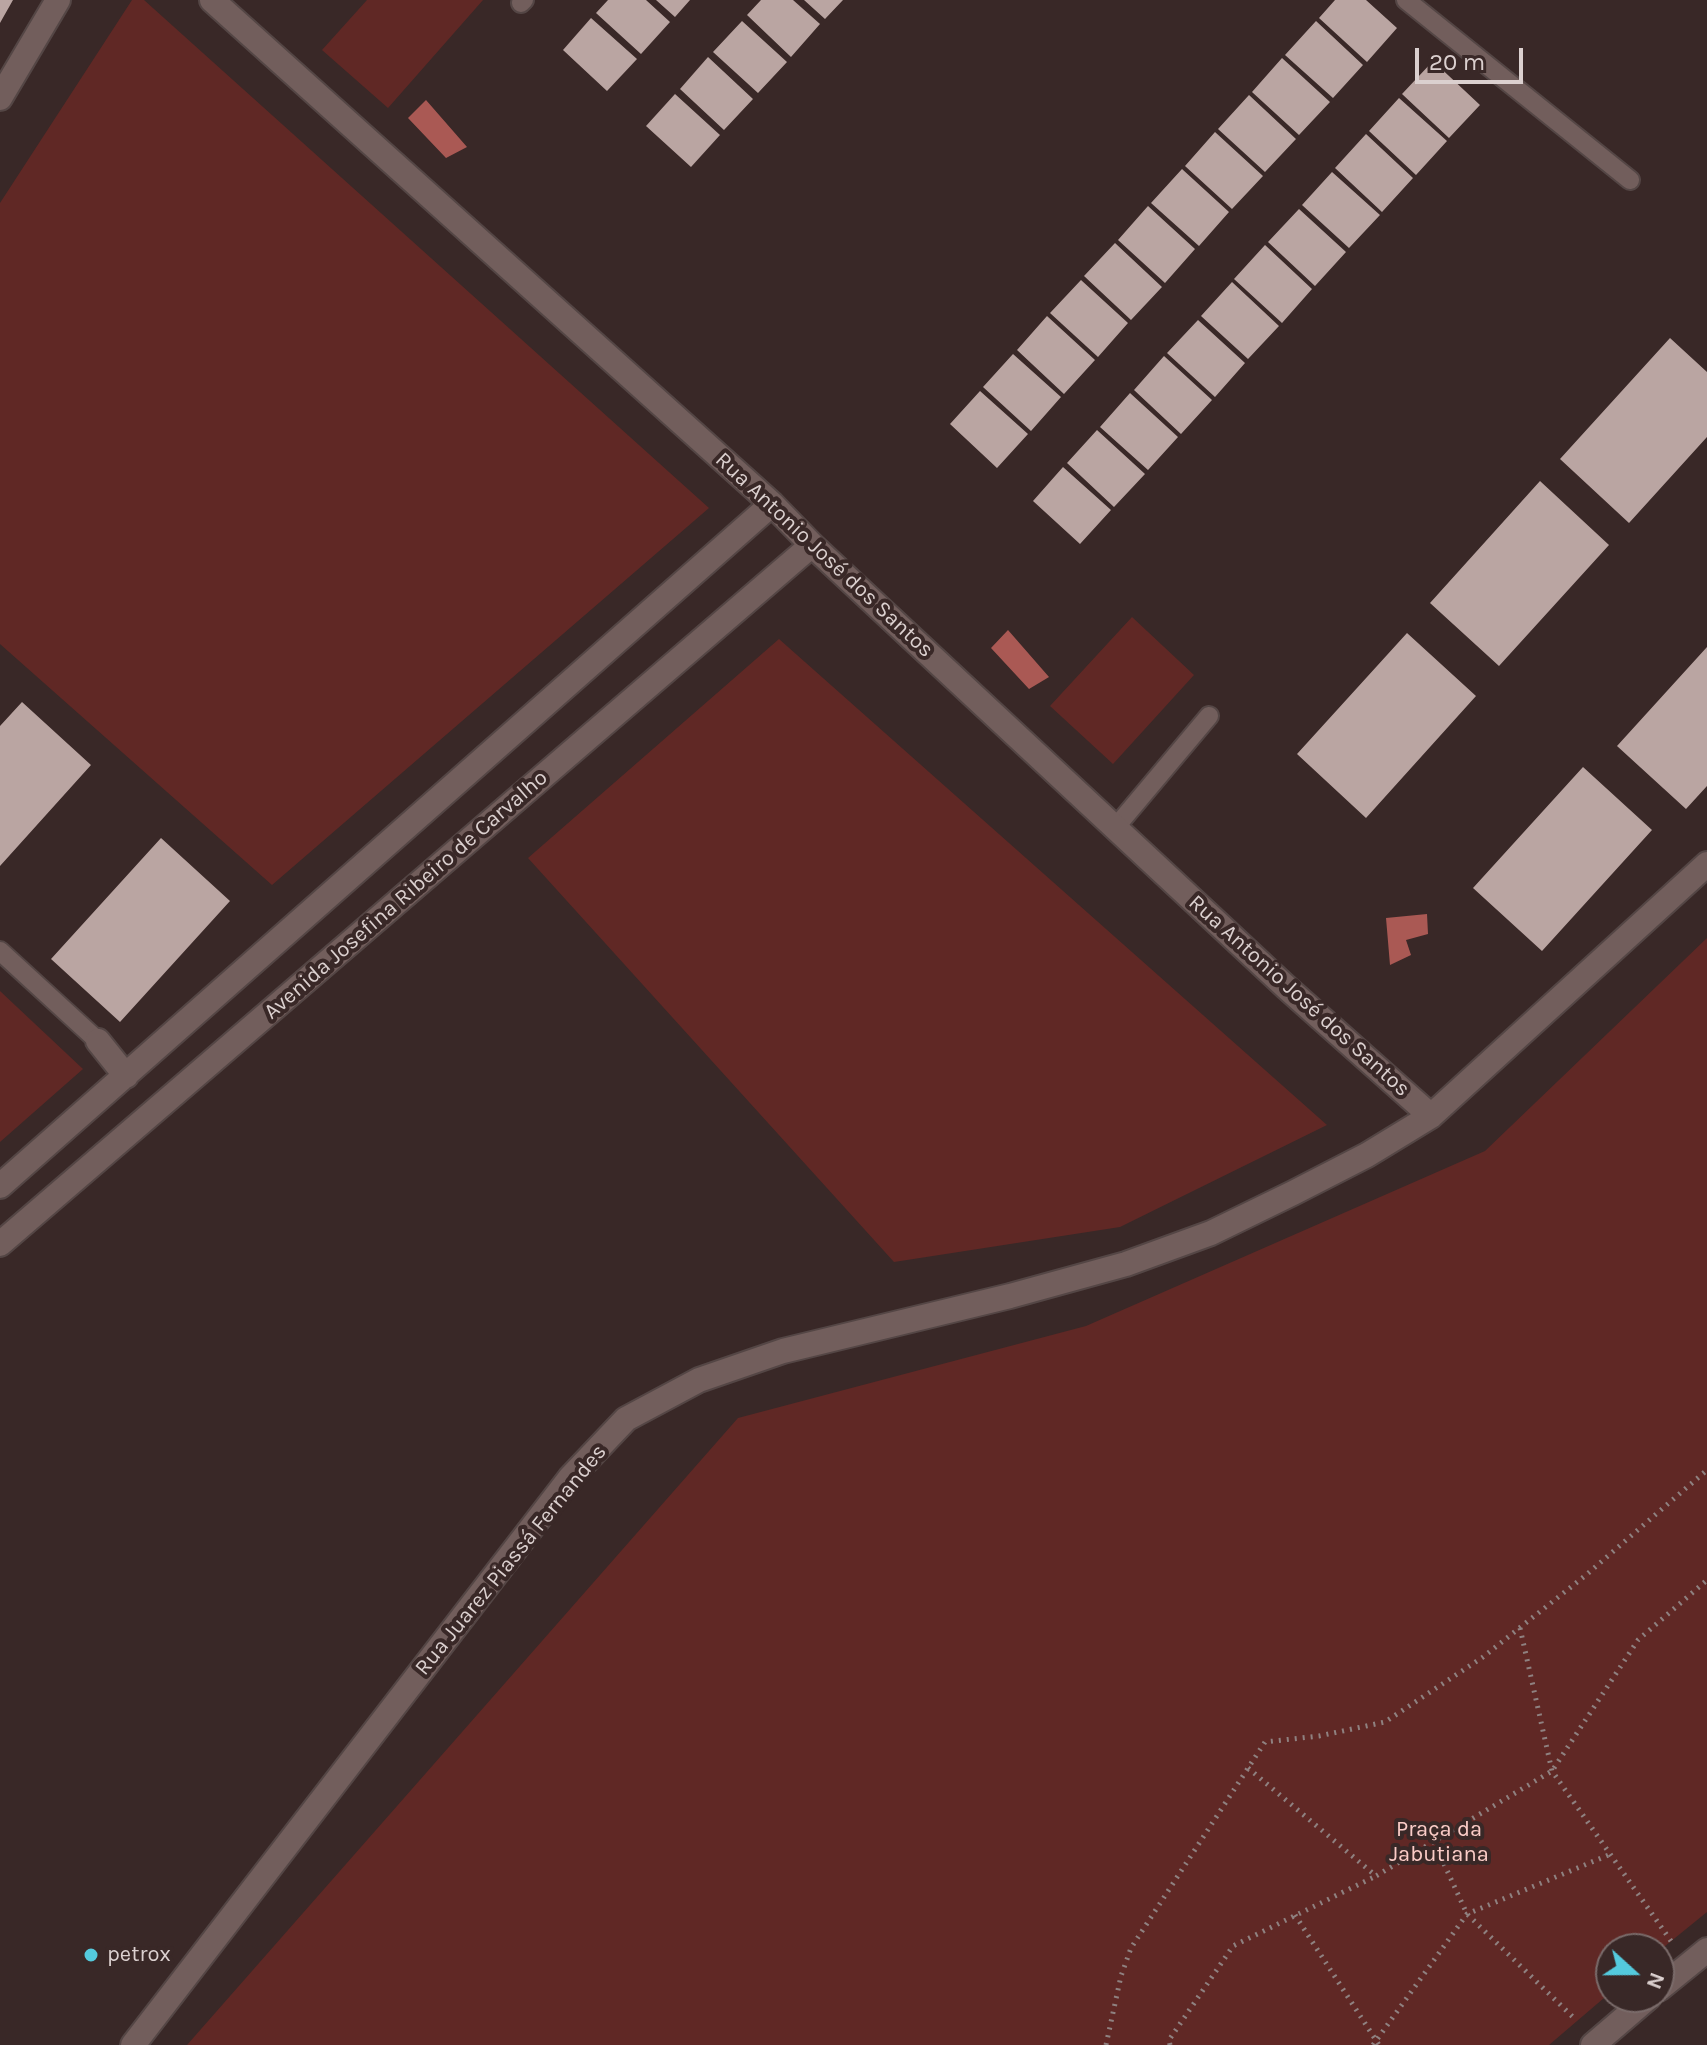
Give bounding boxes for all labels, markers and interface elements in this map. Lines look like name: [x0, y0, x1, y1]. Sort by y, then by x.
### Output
scale bar: [1419, 32, 1527, 82]
text: 20 m: [1429, 48, 1485, 76]
street label: Rua Antonio José dos Santos: [709, 447, 939, 663]
street label: Avenida Josefina Ribeiro de Carvalho: [259, 765, 553, 1025]
street label: Rua Antonio José dos Santos: [1183, 890, 1415, 1102]
street label: Rua Juarez Piassá Fernandes: [410, 1439, 612, 1681]
park label: Praça da Jabutiana: [1389, 1817, 1489, 1868]
north arrow: [1595, 1933, 1675, 2013]
place label: petrox: [107, 1942, 171, 1968]
marker: petrox: [82, 1946, 100, 1964]
text: N: [1641, 1969, 1671, 1993]

